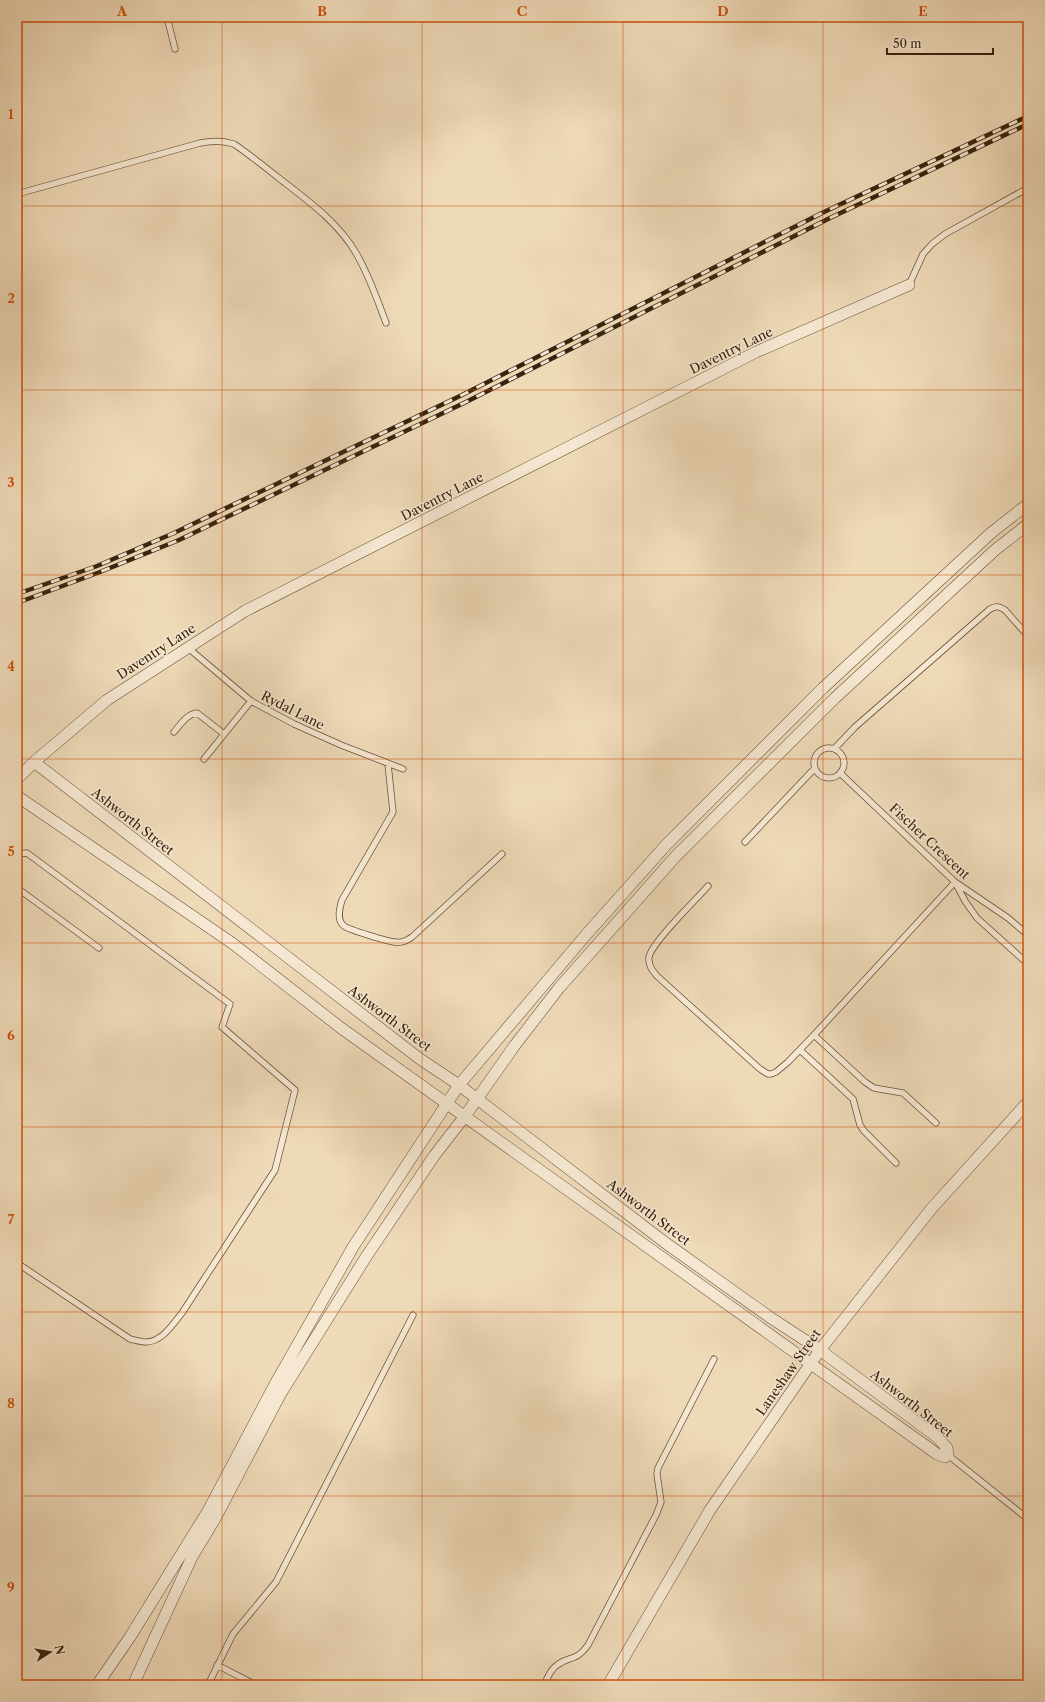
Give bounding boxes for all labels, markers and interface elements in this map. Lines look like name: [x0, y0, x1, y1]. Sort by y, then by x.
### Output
text: A: [116, 3, 128, 19]
text: B: [317, 3, 327, 19]
text: C: [517, 3, 527, 19]
text: D: [717, 3, 729, 19]
text: E: [918, 3, 928, 19]
scale bar: [887, 30, 993, 56]
text: 50 m: [893, 36, 922, 51]
text: 1: [8, 106, 14, 122]
text: 2: [7, 290, 15, 306]
street label: Daventry Lane: [687, 323, 775, 377]
street label: Daventry Lane: [398, 468, 486, 524]
text: 3: [7, 474, 15, 490]
street label: Daventry Lane: [114, 620, 198, 682]
text: 4: [7, 658, 15, 674]
street label: Rydal Lane: [259, 687, 327, 733]
street label: Ashworth Street: [88, 783, 178, 858]
street label: Fischer Crescent: [886, 800, 974, 883]
text: 5: [7, 843, 15, 859]
street label: Ashworth Street: [344, 981, 435, 1055]
text: 6: [7, 1027, 15, 1043]
street label: Ashworth Street: [603, 1175, 694, 1249]
text: 7: [8, 1211, 15, 1227]
street label: Laneshaw Street: [752, 1325, 824, 1418]
street label: Ashworth Street: [867, 1365, 957, 1440]
text: 8: [7, 1395, 15, 1411]
text: 9: [7, 1579, 15, 1595]
north arrow: [30, 1632, 70, 1672]
text: N: [52, 1644, 68, 1656]

